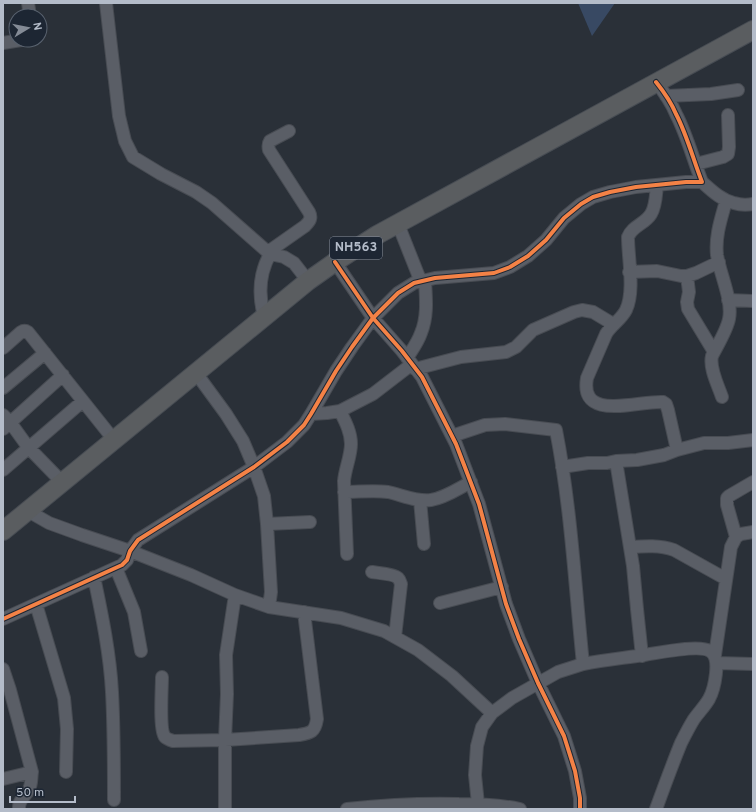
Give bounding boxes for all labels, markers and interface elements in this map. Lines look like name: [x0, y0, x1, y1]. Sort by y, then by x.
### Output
north arrow: [8, 8, 48, 48]
text: N: [29, 21, 44, 32]
road number: NH563: [330, 237, 382, 259]
scale bar: [10, 778, 75, 804]
text: 50 m: [16, 785, 44, 801]

